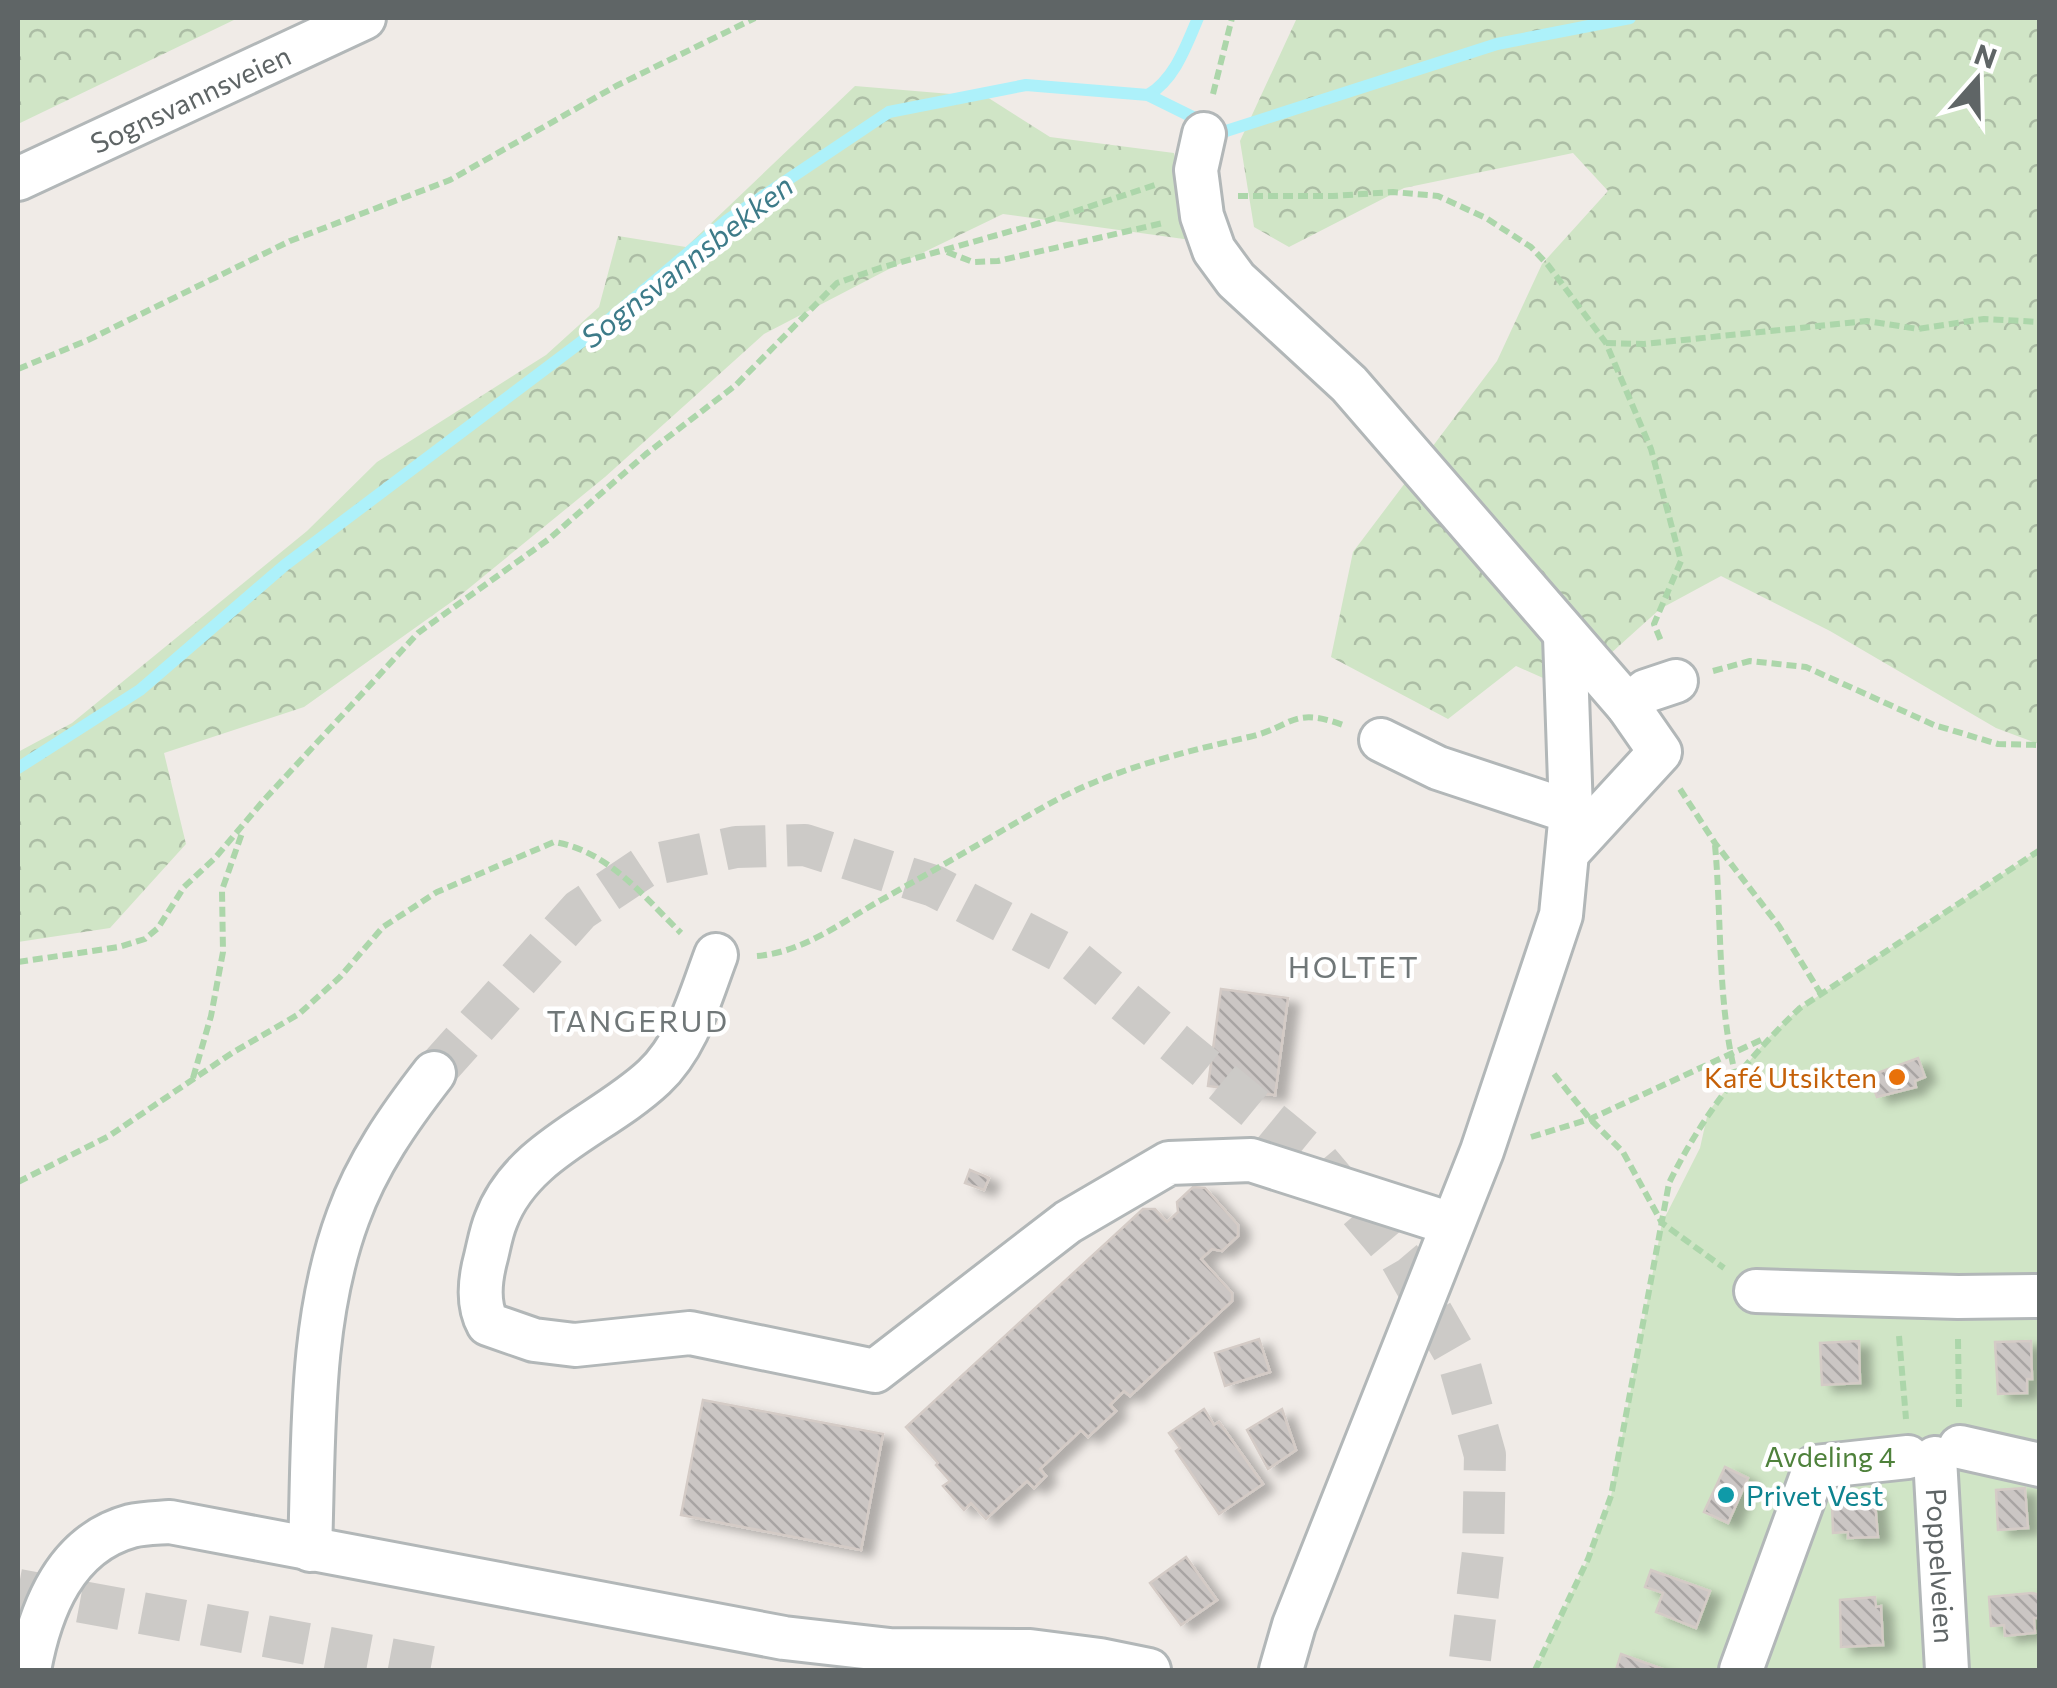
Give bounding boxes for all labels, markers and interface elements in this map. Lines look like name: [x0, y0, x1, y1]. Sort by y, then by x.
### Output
north arrow: [1927, 30, 2027, 130]
text: N: [1970, 36, 2002, 75]
street label: Sognsvannsveien: [85, 38, 296, 160]
water label: Sognsvannsbekken: [572, 166, 800, 354]
district label: HOLTET: [1288, 947, 1420, 984]
district label: TANGERUD: [546, 1001, 730, 1038]
place label: Kafé Utsikten: [1704, 1060, 1877, 1094]
marker: Kafé Utsikten: [1886, 1066, 1908, 1088]
park label: Avdeling 4: [1765, 1439, 1896, 1473]
place label: Privet Vest: [1746, 1478, 1883, 1512]
marker: Privet Vest: [1715, 1484, 1737, 1506]
street label: Poppelveien: [1920, 1487, 1962, 1644]

